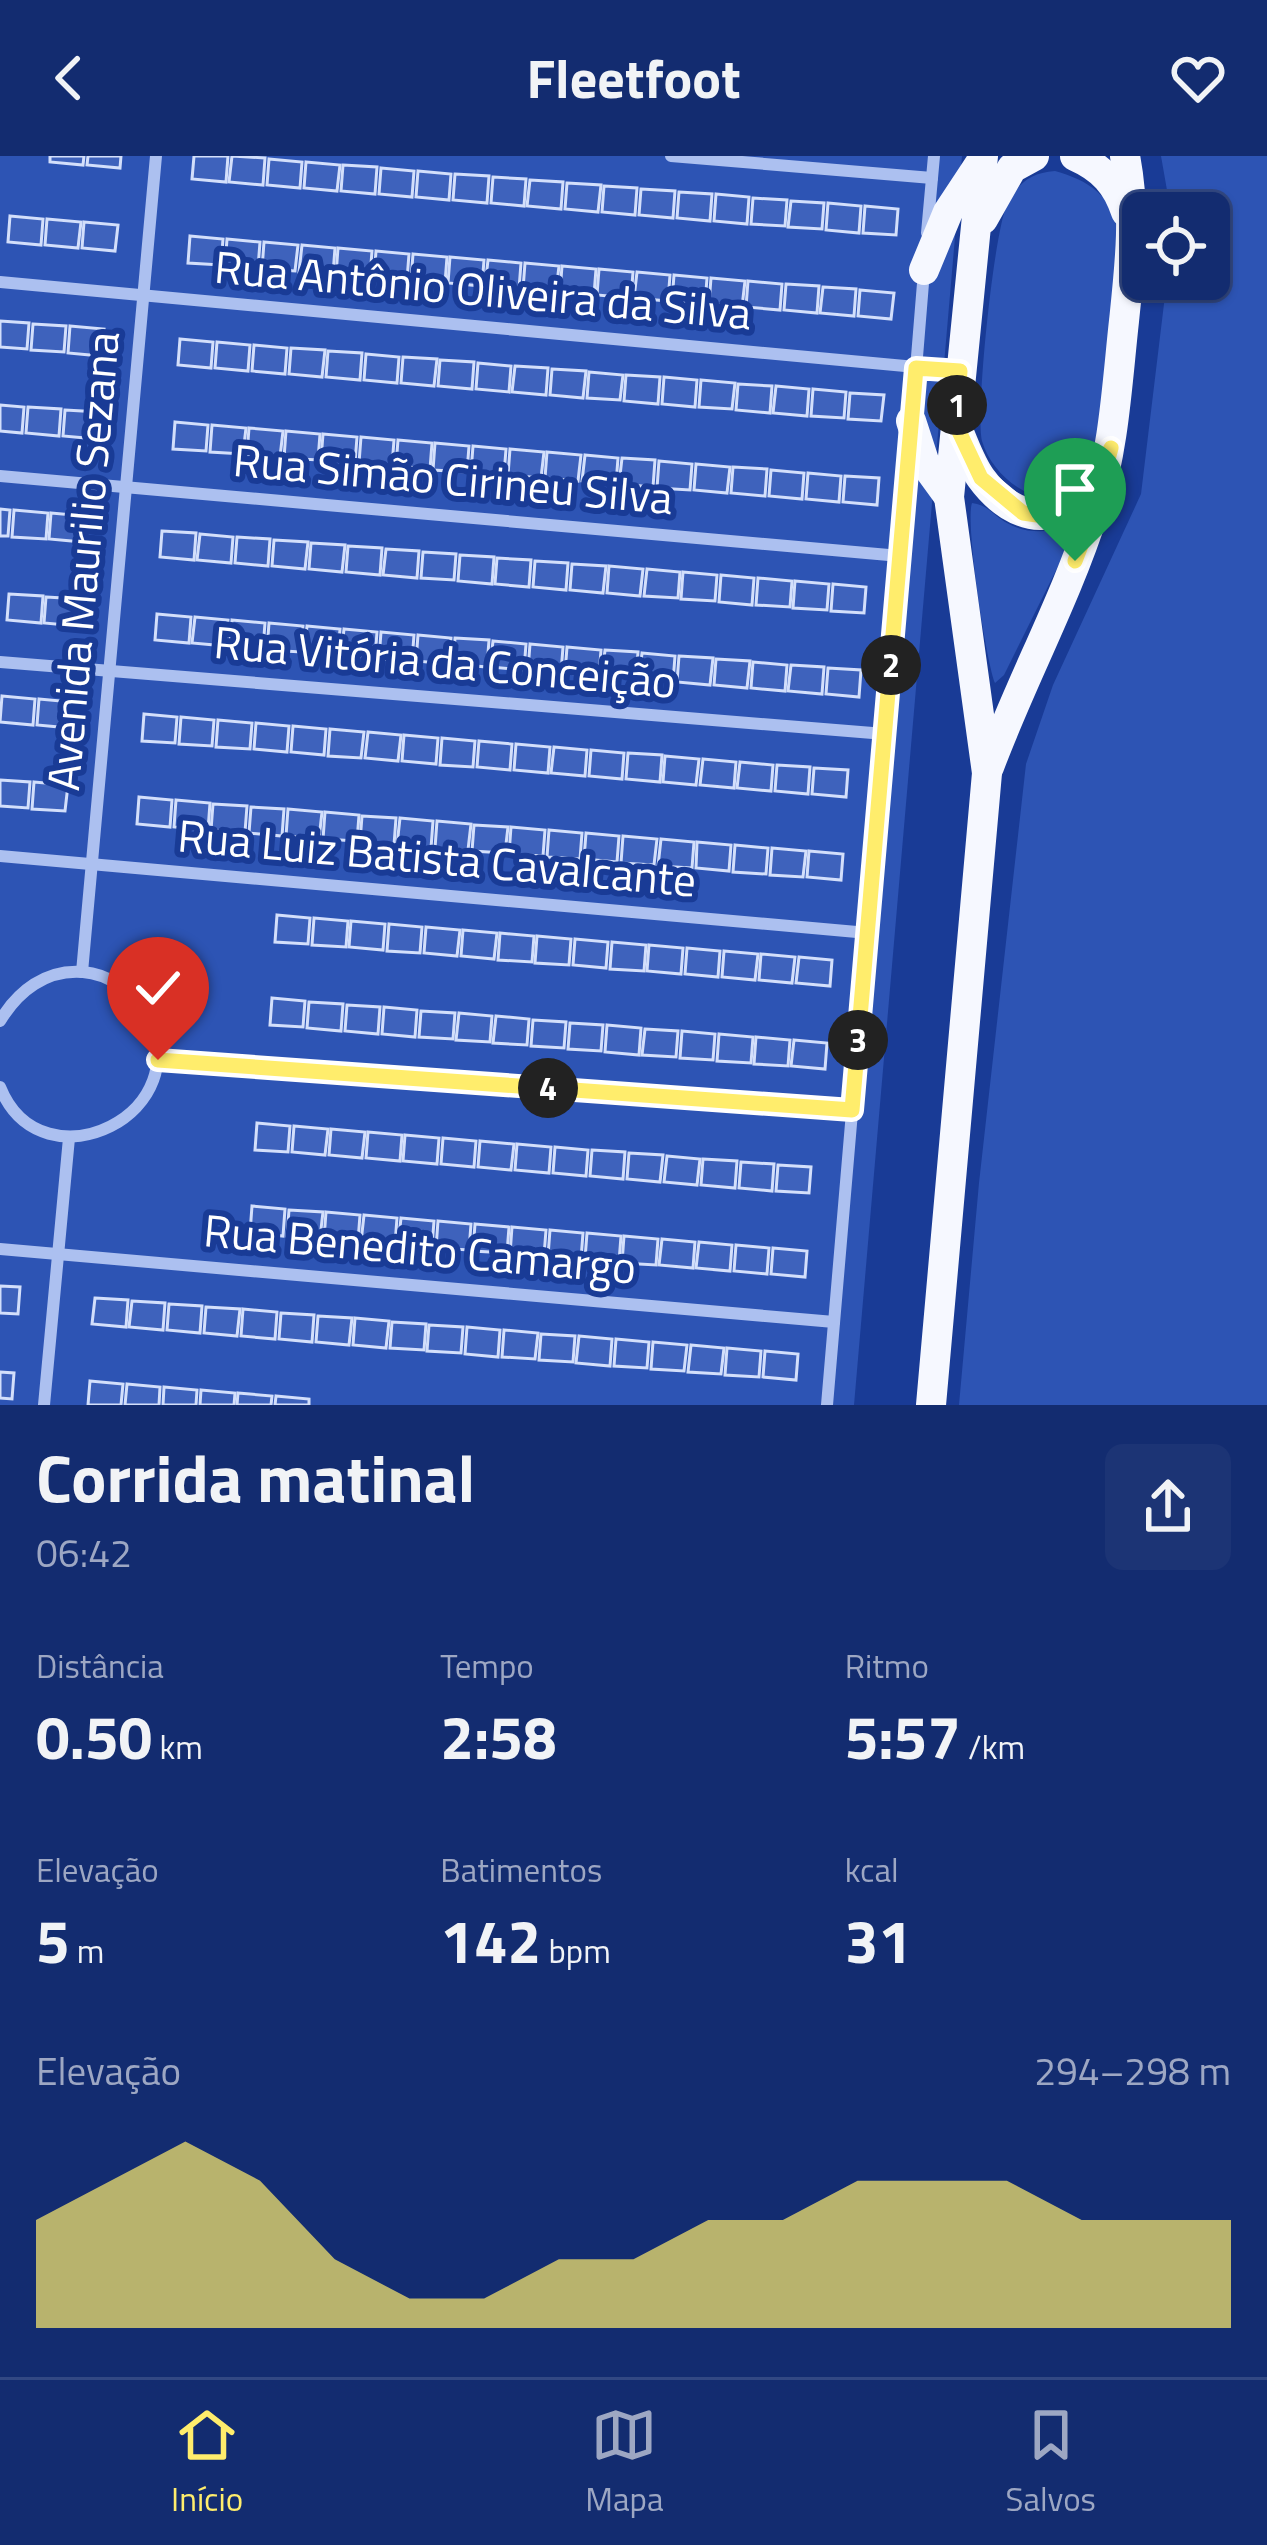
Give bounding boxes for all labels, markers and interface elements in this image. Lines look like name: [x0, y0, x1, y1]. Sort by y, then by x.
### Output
text: Fleetfoot: [526, 37, 741, 119]
icon: back: [36, 45, 102, 111]
icon: heart: [1165, 45, 1231, 111]
map controls: [1122, 192, 1230, 300]
button: locate: [1122, 192, 1230, 300]
street label: Rua Antônio Oliveira da Silva: [212, 232, 754, 346]
street label: Avenida Maurilio Sezana: [28, 328, 136, 793]
pin: 1: [927, 375, 987, 435]
text: 1: [948, 380, 966, 430]
street label: Rua Simão Cirineu Silva: [231, 425, 676, 531]
pin: [1024, 438, 1126, 561]
icon: arrive: [1042, 456, 1108, 522]
street label: Rua Vitória da Conceição: [211, 607, 679, 715]
pin: 2: [861, 635, 921, 695]
text: 2: [882, 640, 900, 690]
street label: Rua Luiz Batista Cavalcante: [175, 800, 699, 914]
pin: [107, 937, 209, 1060]
icon: check: [125, 955, 191, 1021]
pin: 3: [828, 1010, 888, 1070]
text: 3: [849, 1015, 867, 1065]
pin: 4: [518, 1058, 578, 1118]
text: 4: [539, 1063, 557, 1113]
street label: Rua Benedito Camargo: [201, 1195, 639, 1301]
text: Corrida matinal: [36, 1427, 475, 1528]
button: share: [1105, 1444, 1231, 1570]
text: 06:42: [36, 1523, 132, 1582]
text: Distância: [36, 1641, 164, 1691]
text: Tempo: [440, 1641, 534, 1691]
text: Ritmo: [845, 1641, 929, 1691]
text: 0.50: [36, 1691, 152, 1782]
text: 2:58: [440, 1691, 557, 1782]
text: 5:57: [845, 1691, 961, 1782]
text: km: [152, 1722, 203, 1772]
text: /km: [961, 1722, 1025, 1772]
text: Elevação: [36, 1845, 159, 1895]
text: Batimentos: [440, 1845, 602, 1895]
text: kcal: [845, 1845, 899, 1895]
text: 5: [36, 1895, 70, 1986]
text: 142: [440, 1895, 541, 1986]
text: 31: [845, 1895, 912, 1986]
text: m: [70, 1926, 104, 1976]
text: bpm: [541, 1926, 611, 1976]
text: Elevação: [36, 2041, 181, 2100]
text: 294–298 m: [1034, 2041, 1231, 2100]
tab: Início: [171, 2402, 243, 2524]
tab: Mapa: [585, 2402, 663, 2524]
tab: Salvos: [1006, 2402, 1096, 2524]

